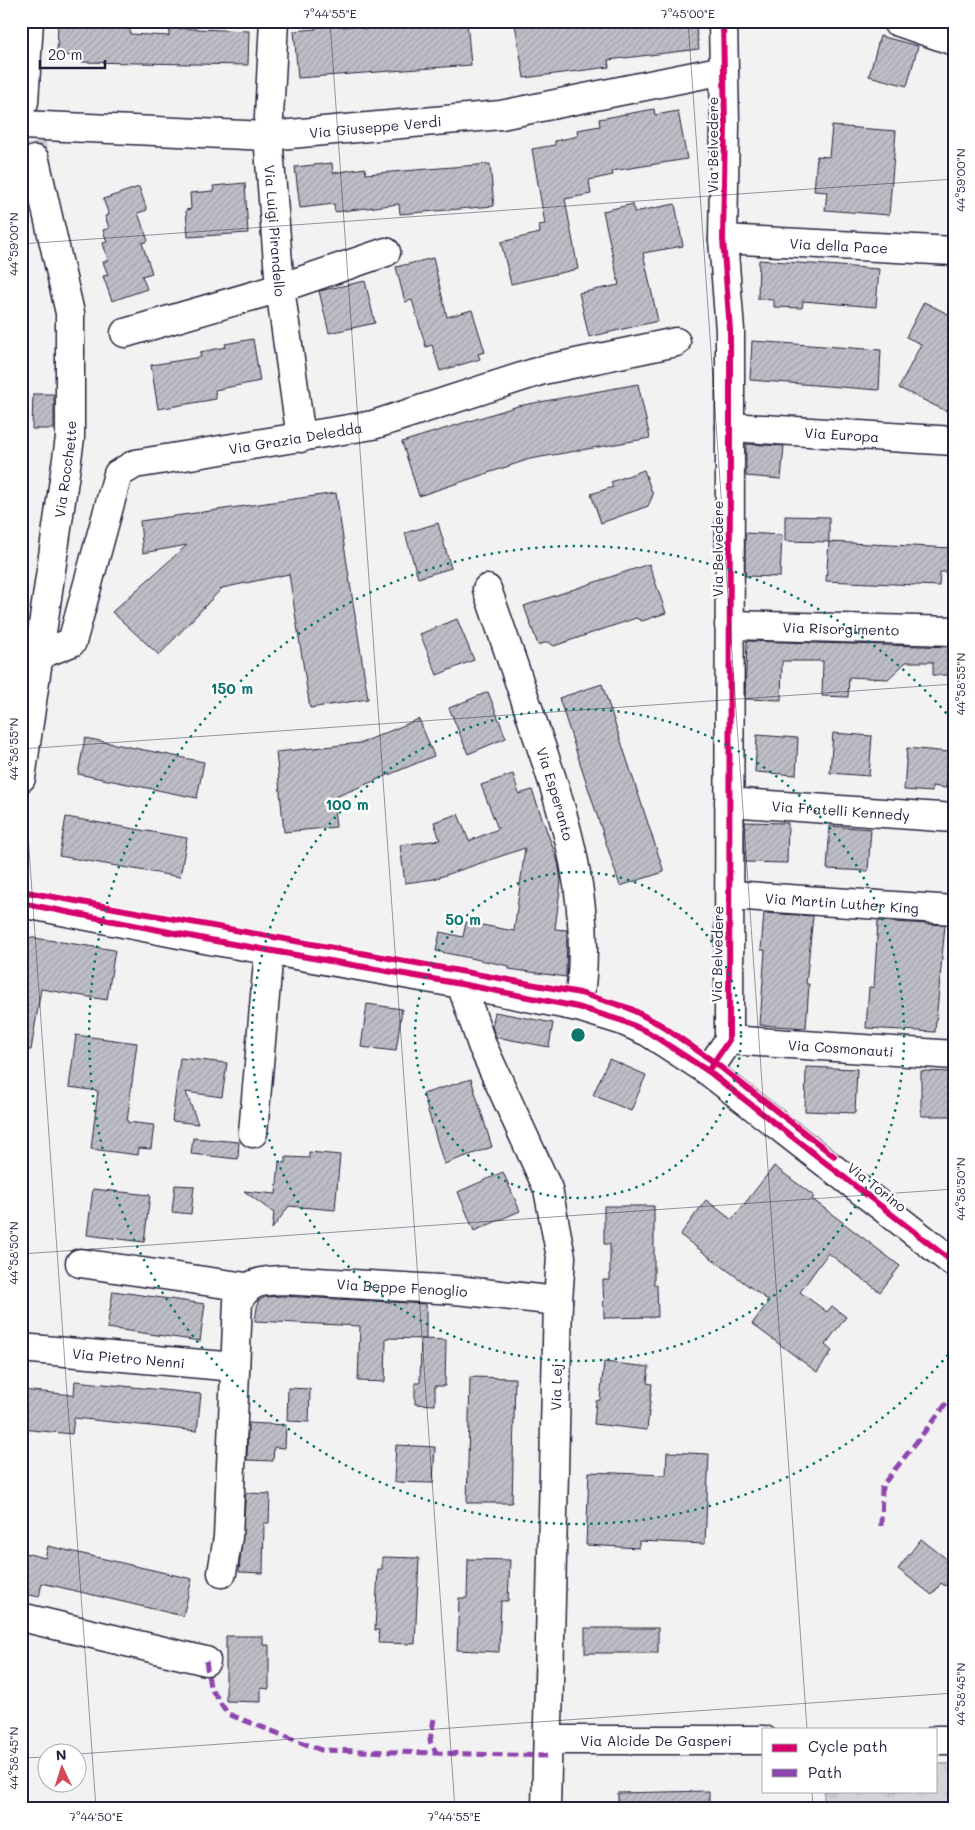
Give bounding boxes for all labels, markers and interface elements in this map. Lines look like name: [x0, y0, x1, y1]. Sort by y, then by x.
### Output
text: 7°44'55"E: [303, 5, 357, 21]
text: 7°45'00"E: [661, 5, 715, 21]
scale bar: [40, 38, 105, 70]
text: 20 m: [48, 44, 82, 64]
street label: Via Belvedere: [703, 97, 722, 193]
street label: Via Giuseppe Verdi: [308, 111, 442, 142]
text: 44°59'00"N: [952, 148, 968, 212]
street label: Via Luigi Pirandello: [261, 164, 291, 298]
text: 44°59'00"N: [5, 212, 21, 276]
street label: Via della Pace: [789, 233, 889, 257]
street label: Via Grazia Deledda: [227, 417, 364, 458]
street label: Via Rocchette: [49, 421, 80, 519]
street label: Via Europa: [804, 422, 880, 446]
street label: Via Belvedere: [708, 501, 727, 597]
street label: Via Risorgimento: [782, 617, 899, 639]
text: 44°58'55"N: [952, 653, 968, 715]
text: 150 m: [211, 678, 253, 698]
text: 44°58'55"N: [5, 718, 21, 780]
street label: Via Esperanto: [533, 744, 578, 842]
text: 100 m: [325, 794, 369, 814]
street label: Via Fratelli Kennedy: [771, 796, 910, 824]
street label: Via Martin Luther King: [764, 888, 919, 917]
street label: Via Belvedere: [707, 906, 727, 1002]
text: 50 m: [445, 909, 481, 929]
centre of rings: [569, 1026, 587, 1044]
street label: Via Cosmonauti: [787, 1034, 894, 1060]
text: 44°58'50"N: [952, 1157, 968, 1221]
street label: Via Torino: [844, 1158, 910, 1216]
text: 44°58'50"N: [5, 1221, 21, 1285]
street label: Via Beppe Fenoglio: [336, 1274, 469, 1301]
street label: Via Pietro Nenni: [72, 1343, 186, 1372]
street label: Via Lej: [546, 1363, 566, 1411]
text: 44°58'45"N: [952, 1663, 968, 1725]
text: 44°58'45"N: [5, 1727, 21, 1789]
legend: [762, 1728, 938, 1792]
street label: Via Alcide De Gasperi: [580, 1731, 732, 1750]
text: Cycle path: [808, 1736, 887, 1756]
north arrow: [38, 1742, 88, 1792]
text: N: [55, 1745, 67, 1764]
text: Path: [808, 1762, 842, 1782]
text: 7°44'50"E: [69, 1808, 123, 1824]
text: 7°44'55"E: [427, 1808, 481, 1824]

